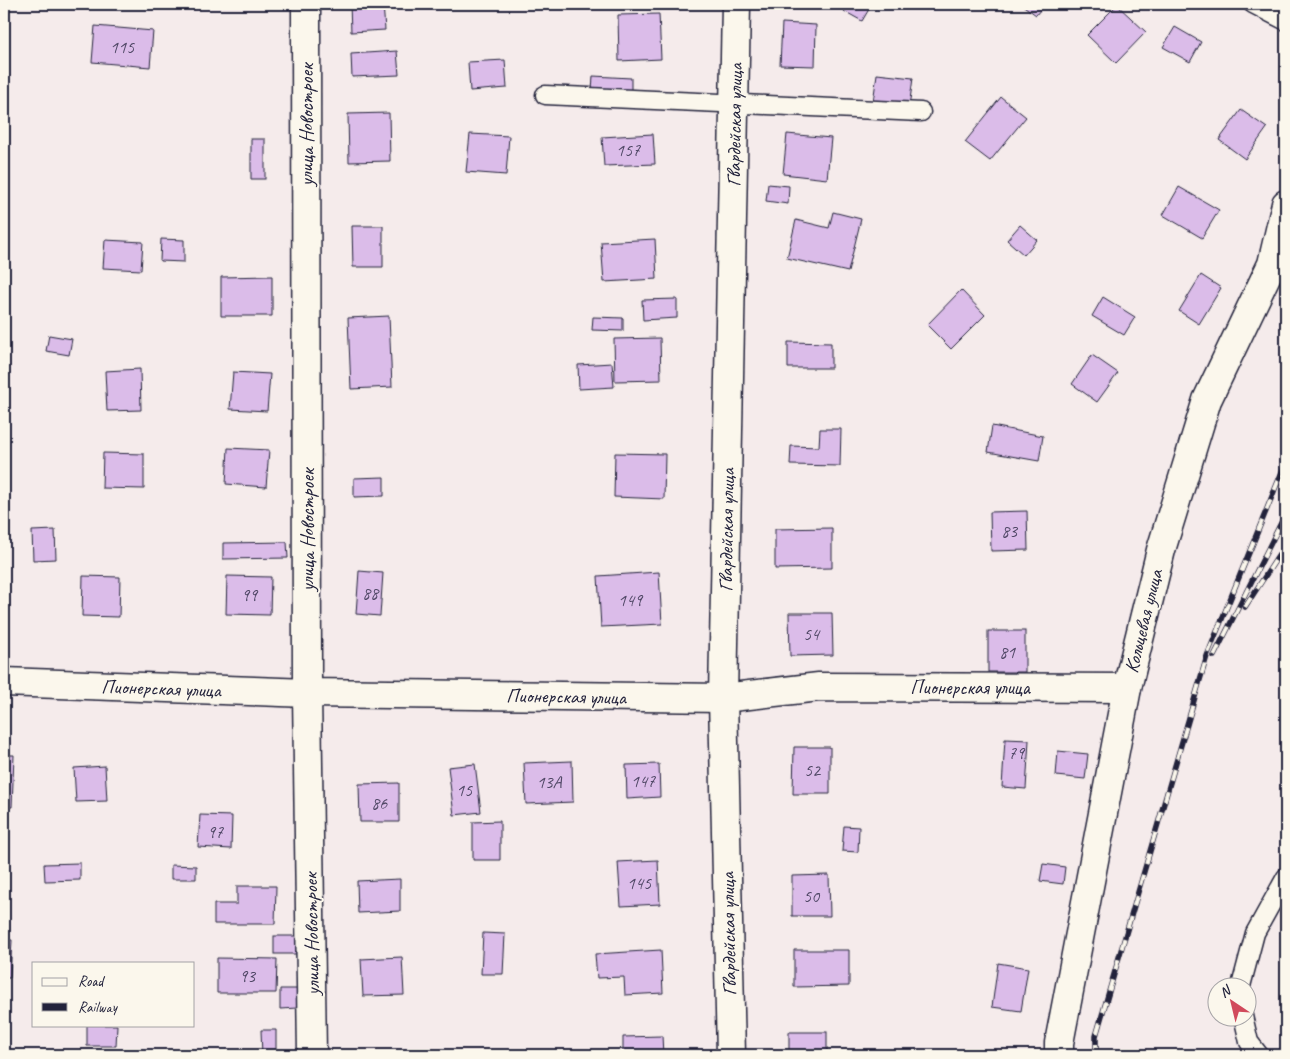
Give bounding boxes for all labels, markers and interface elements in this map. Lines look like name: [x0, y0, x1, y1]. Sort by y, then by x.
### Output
house number: 115: [110, 36, 135, 58]
street label: Гвардейская улица: [721, 61, 748, 187]
street label: улица Новостроек: [294, 62, 319, 187]
house number: 157: [616, 139, 641, 161]
street label: Гвардейская улица: [713, 466, 740, 592]
street label: улица Новостроек: [295, 467, 320, 592]
house number: 83: [1001, 520, 1019, 542]
street label: Кольцевая улица: [1119, 566, 1169, 675]
house number: 88: [362, 582, 380, 604]
house number: 99: [241, 584, 259, 606]
house number: 149: [618, 589, 644, 611]
house number: 54: [803, 623, 821, 645]
house number: 81: [999, 641, 1016, 663]
street label: Пионерская улица: [101, 674, 223, 703]
street label: Пионерская улица: [910, 675, 1032, 700]
street label: Пионерская улица: [506, 683, 628, 710]
house number: 79: [1008, 742, 1026, 764]
house number: 52: [804, 759, 822, 781]
house number: 147: [631, 770, 656, 792]
house number: 13А: [536, 771, 563, 793]
house number: 15: [456, 779, 473, 801]
house number: 86: [371, 792, 388, 814]
house number: 97: [207, 821, 224, 843]
street label: Гвардейская улица: [715, 870, 742, 996]
street label: улица Новостроек: [298, 871, 325, 997]
house number: 145: [627, 872, 652, 894]
house number: 50: [803, 885, 821, 907]
legend: [32, 962, 195, 1026]
house number: 93: [239, 965, 257, 987]
text: Road: [78, 972, 105, 991]
north arrow: [1208, 976, 1258, 1026]
text: N: [1216, 981, 1235, 1001]
text: Railway: [78, 998, 119, 1017]

